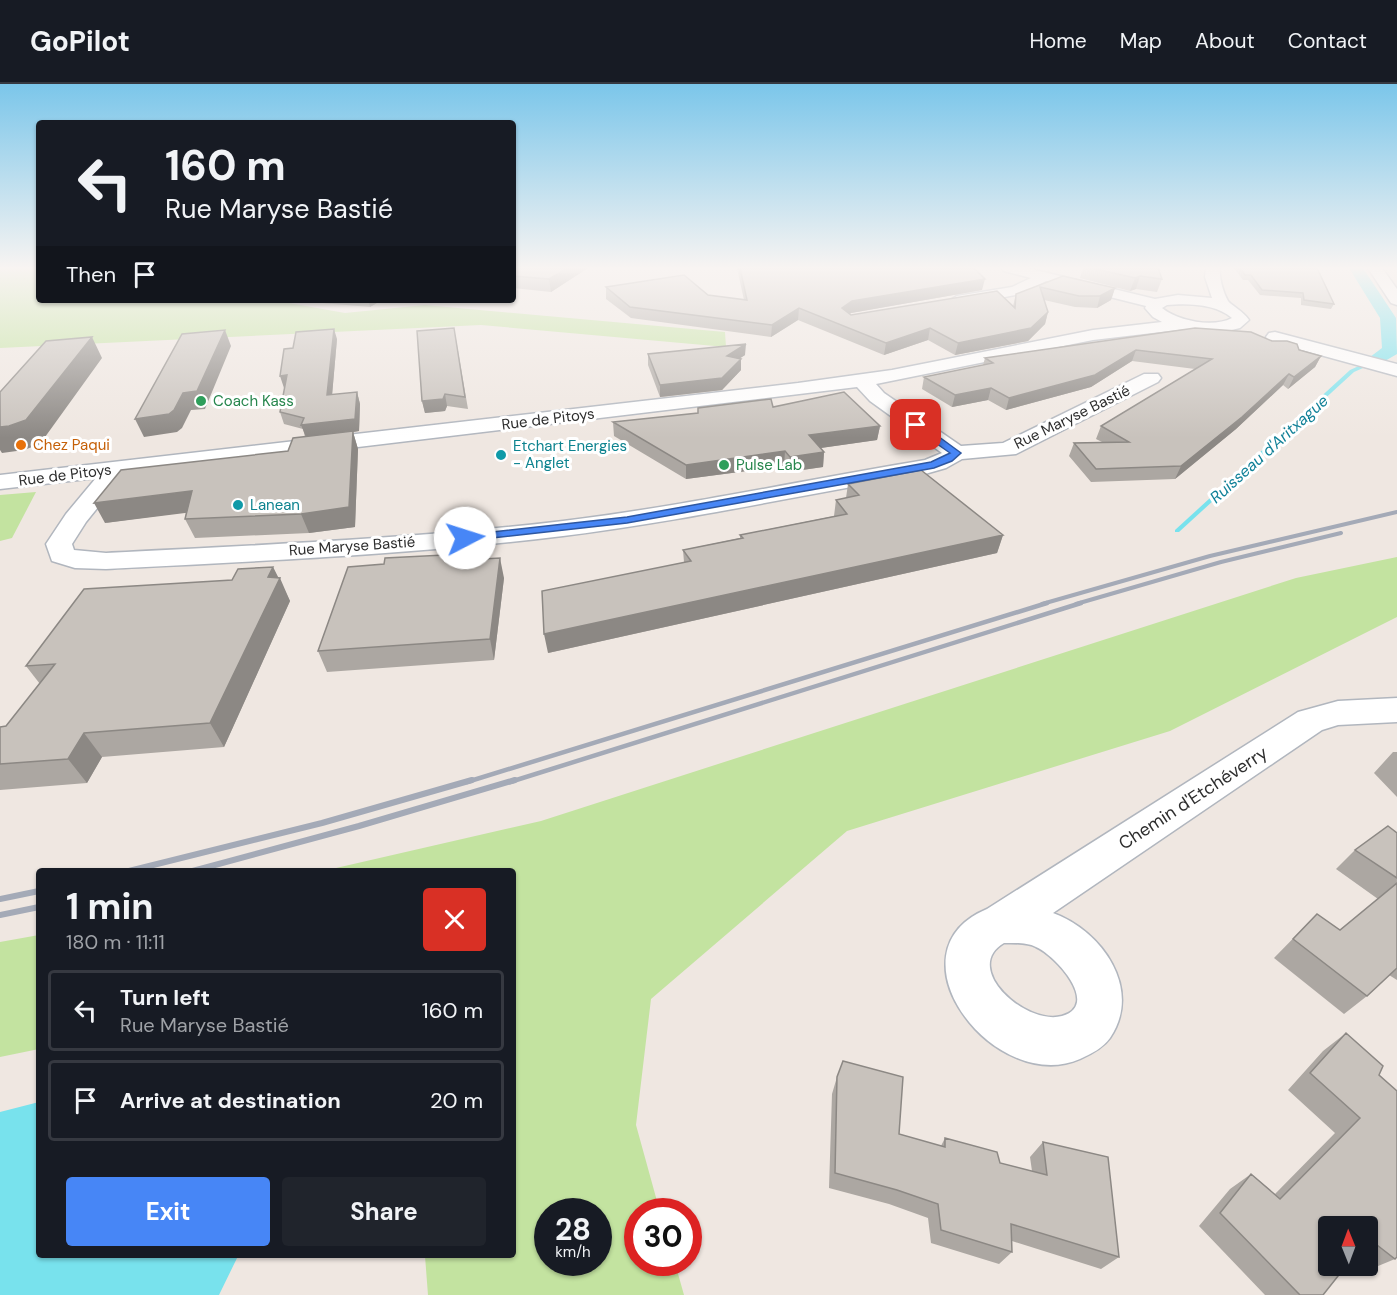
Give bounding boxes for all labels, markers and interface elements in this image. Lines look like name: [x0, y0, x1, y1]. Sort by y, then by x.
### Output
text: GoPilot: [30, 23, 130, 60]
text: Home: [1029, 27, 1087, 55]
text: Map: [1120, 27, 1162, 55]
text: About: [1195, 27, 1255, 55]
text: Contact: [1288, 27, 1367, 55]
text: 160 m: [165, 138, 286, 193]
icon: left: [66, 144, 144, 222]
text: Rue Maryse Bastié: [165, 191, 393, 226]
icon: arrive: [128, 258, 161, 291]
text: Then: [66, 260, 116, 289]
street label: Rue Maryse Bastié: [1011, 380, 1133, 454]
water label: Ruisseau d'Aritxague: [1205, 390, 1333, 508]
place label: Coach Kass: [213, 391, 294, 411]
marker: Coach Kass: [194, 394, 208, 408]
pin: [890, 399, 941, 450]
street label: Rue de Pitoys: [500, 403, 596, 435]
icon: arrive: [899, 408, 932, 441]
place label: Chez Paqui: [33, 435, 110, 455]
place label: Etchart Energies - Anglet: [513, 436, 627, 473]
marker: Chez Paqui: [14, 438, 28, 452]
marker: Etchart Energies - Anglet: [494, 448, 508, 462]
place label: Pulse Lab: [736, 455, 802, 475]
marker: Pulse Lab: [717, 458, 731, 472]
street label: Rue de Pitoys: [17, 459, 113, 491]
place label: Lanean: [250, 495, 300, 515]
marker: Lanean: [231, 498, 245, 512]
position arrow: [433, 506, 497, 570]
street label: Rue Maryse Bastié: [288, 532, 416, 560]
street label: Chemin d'Etchéverry: [1114, 741, 1272, 855]
text: 1 min: [66, 883, 154, 930]
button: close: [423, 888, 486, 951]
text: 180 m · 11:11: [66, 929, 165, 955]
text: Turn left: [120, 983, 210, 1012]
icon: left: [69, 994, 102, 1027]
text: 160 m: [422, 996, 483, 1025]
text: Rue Maryse Bastié: [120, 1012, 289, 1038]
icon: arrive: [69, 1084, 102, 1117]
text: Arrive at destination: [120, 1086, 341, 1115]
text: 20 m: [430, 1086, 483, 1115]
button: Exit: [66, 1177, 270, 1246]
button: Share: [282, 1177, 486, 1246]
speed limit sign: 30: [624, 1198, 702, 1276]
text: 28: [555, 1210, 591, 1249]
north arrow: [1318, 1216, 1378, 1276]
map controls: [1318, 1216, 1378, 1276]
text: km/h: [555, 1242, 591, 1262]

